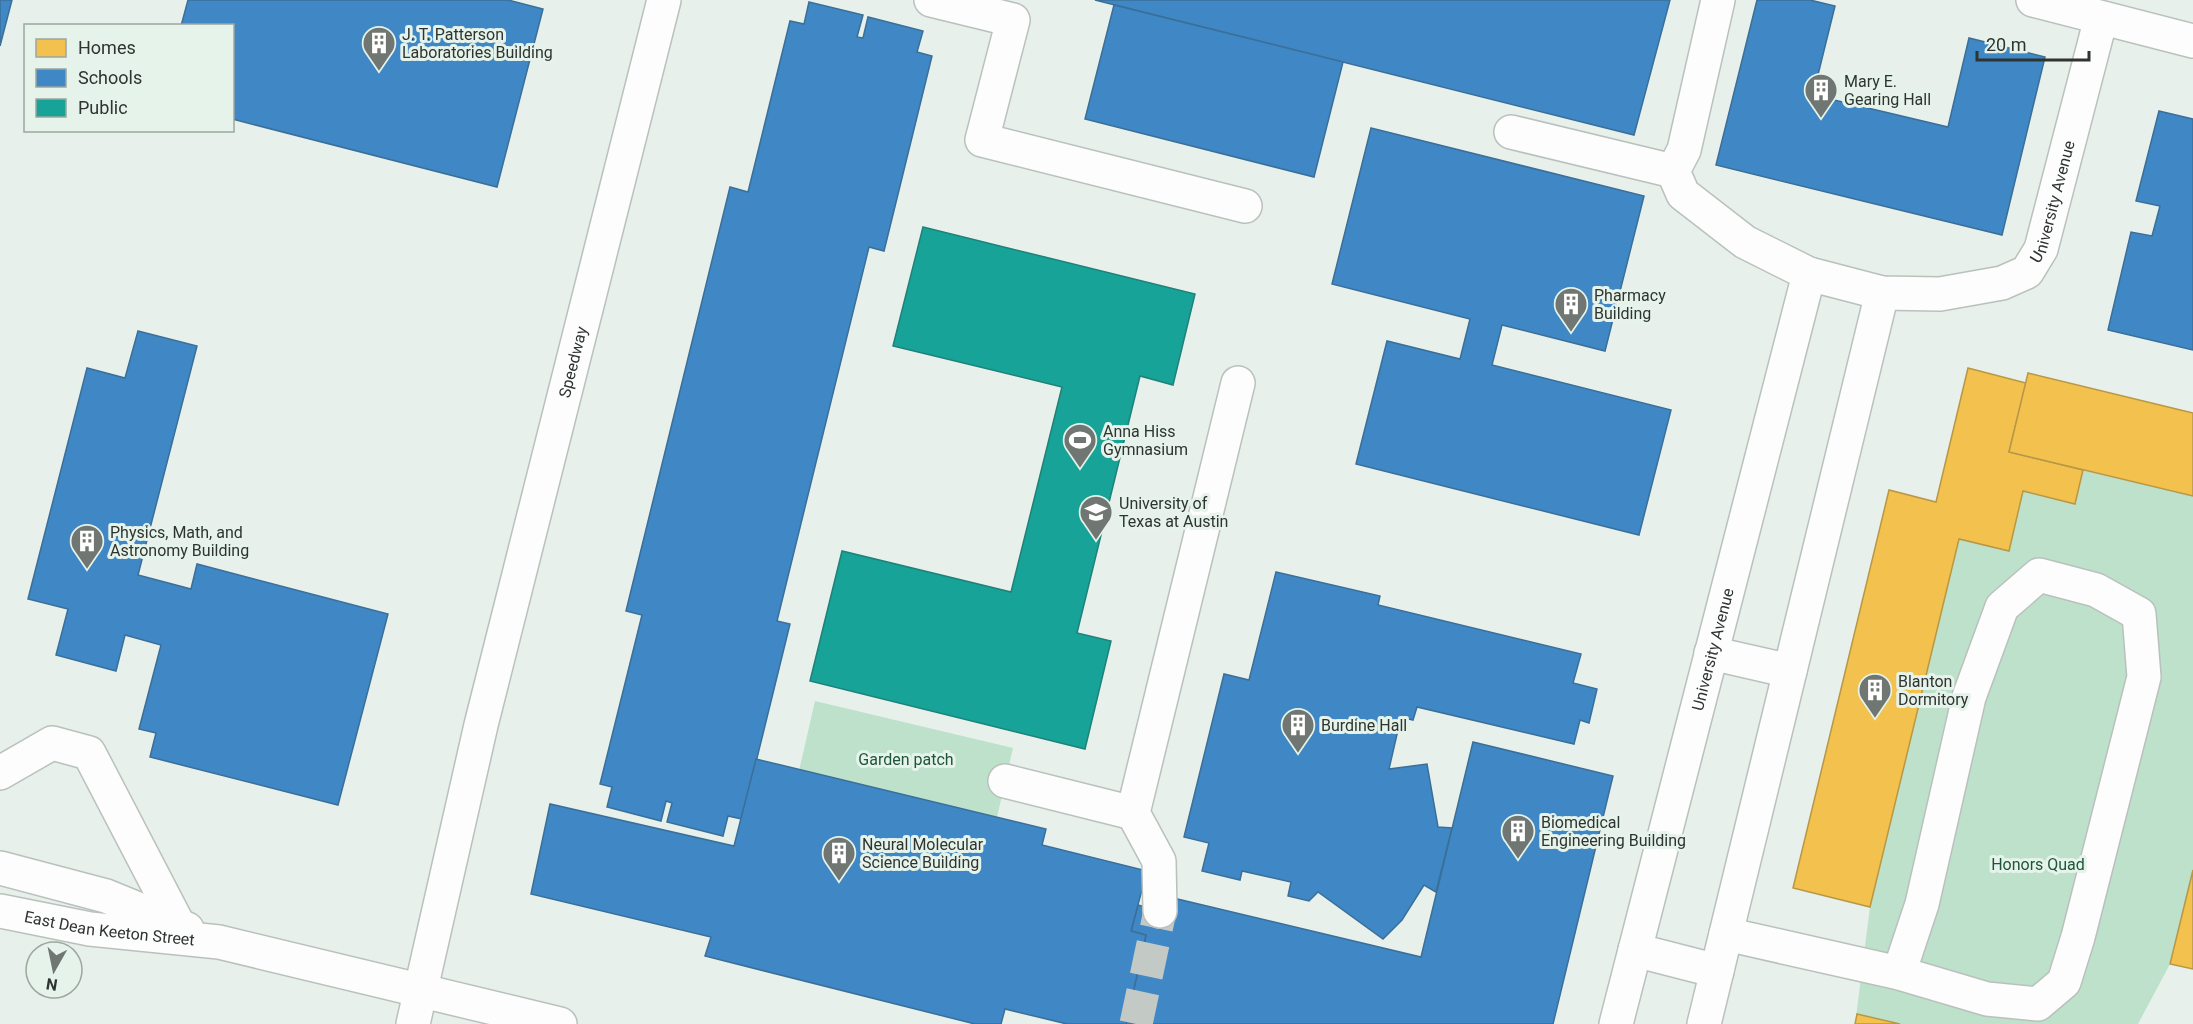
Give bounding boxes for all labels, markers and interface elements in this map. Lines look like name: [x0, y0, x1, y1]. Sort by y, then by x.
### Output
legend: [24, 24, 234, 132]
scale bar: [1977, 24, 2090, 62]
building icon: J. T. Patterson Laboratories Building: [361, 25, 397, 72]
place label: J. T. Patterson Laboratories Building: [402, 25, 553, 62]
text: 20 m: [1986, 34, 2026, 55]
text: Homes: [78, 37, 136, 58]
text: Schools: [78, 67, 142, 88]
building icon: Mary E. Gearing Hall: [1803, 72, 1839, 119]
place label: Mary E. Gearing Hall: [1844, 72, 1931, 109]
text: Public: [78, 97, 128, 118]
street label: University Avenue: [2026, 138, 2078, 266]
building icon: Pharmacy Building: [1553, 286, 1589, 333]
place label: Pharmacy Building: [1594, 286, 1666, 323]
street label: Speedway: [555, 324, 591, 400]
sports icon: Anna Hiss Gymnasium: [1062, 422, 1098, 469]
place label: Anna Hiss Gymnasium: [1103, 422, 1188, 459]
school or university icon: University of Texas at Austin: [1078, 494, 1114, 541]
place label: University of Texas at Austin: [1119, 494, 1228, 531]
building icon: Physics, Math, and Astronomy Building: [69, 523, 105, 570]
place label: Physics, Math, and Astronomy Building: [110, 523, 249, 560]
street label: University Avenue: [1688, 586, 1737, 713]
building icon: Blanton Dormitory: [1857, 672, 1893, 719]
place label: Blanton Dormitory: [1898, 672, 1969, 709]
building icon: Burdine Hall: [1280, 707, 1316, 754]
place label: Burdine Hall: [1321, 716, 1407, 735]
park label: Garden patch: [858, 750, 954, 769]
building icon: Biomedical Engineering Building: [1500, 813, 1536, 860]
place label: Biomedical Engineering Building: [1541, 813, 1686, 850]
building icon: Neural Molecular Science Building: [821, 835, 857, 882]
place label: Neural Molecular Science Building: [862, 835, 984, 872]
park label: Honors Quad: [1991, 855, 2085, 874]
street label: East Dean Keeton Street: [23, 907, 196, 949]
north arrow: [24, 940, 84, 1000]
text: N: [45, 974, 59, 995]

